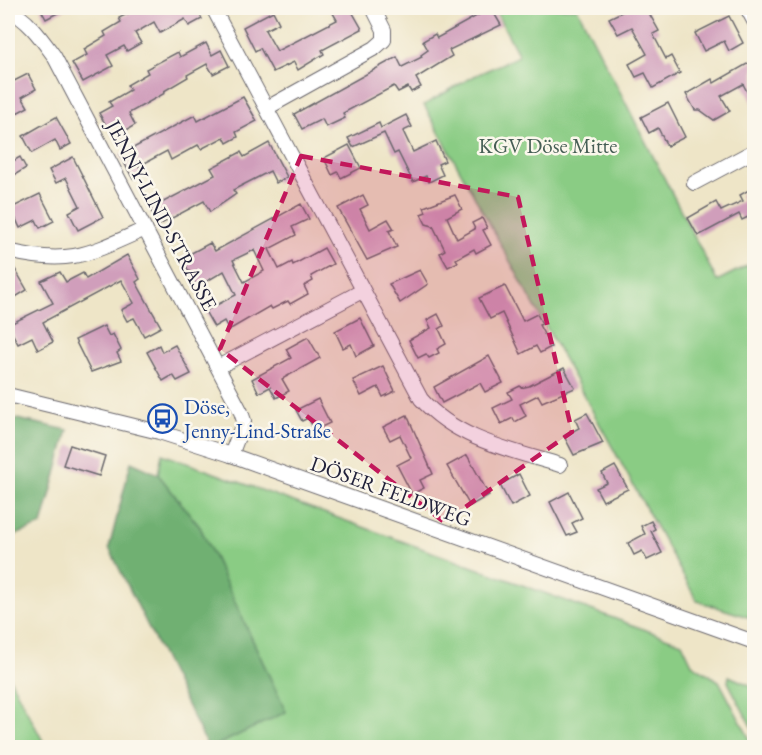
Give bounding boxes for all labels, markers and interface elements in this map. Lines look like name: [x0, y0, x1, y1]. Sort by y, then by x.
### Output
street label: JENNY-LIND-STRASSE: [99, 113, 224, 315]
park label: KGV Döse Mitte: [479, 132, 617, 159]
place label: Döse, Jenny-Lind-Straße: [182, 393, 331, 444]
bus stop icon: Döse, Jenny-Lind-Straße: [147, 402, 179, 434]
street label: DÖSER FELDWEG: [307, 449, 475, 533]

